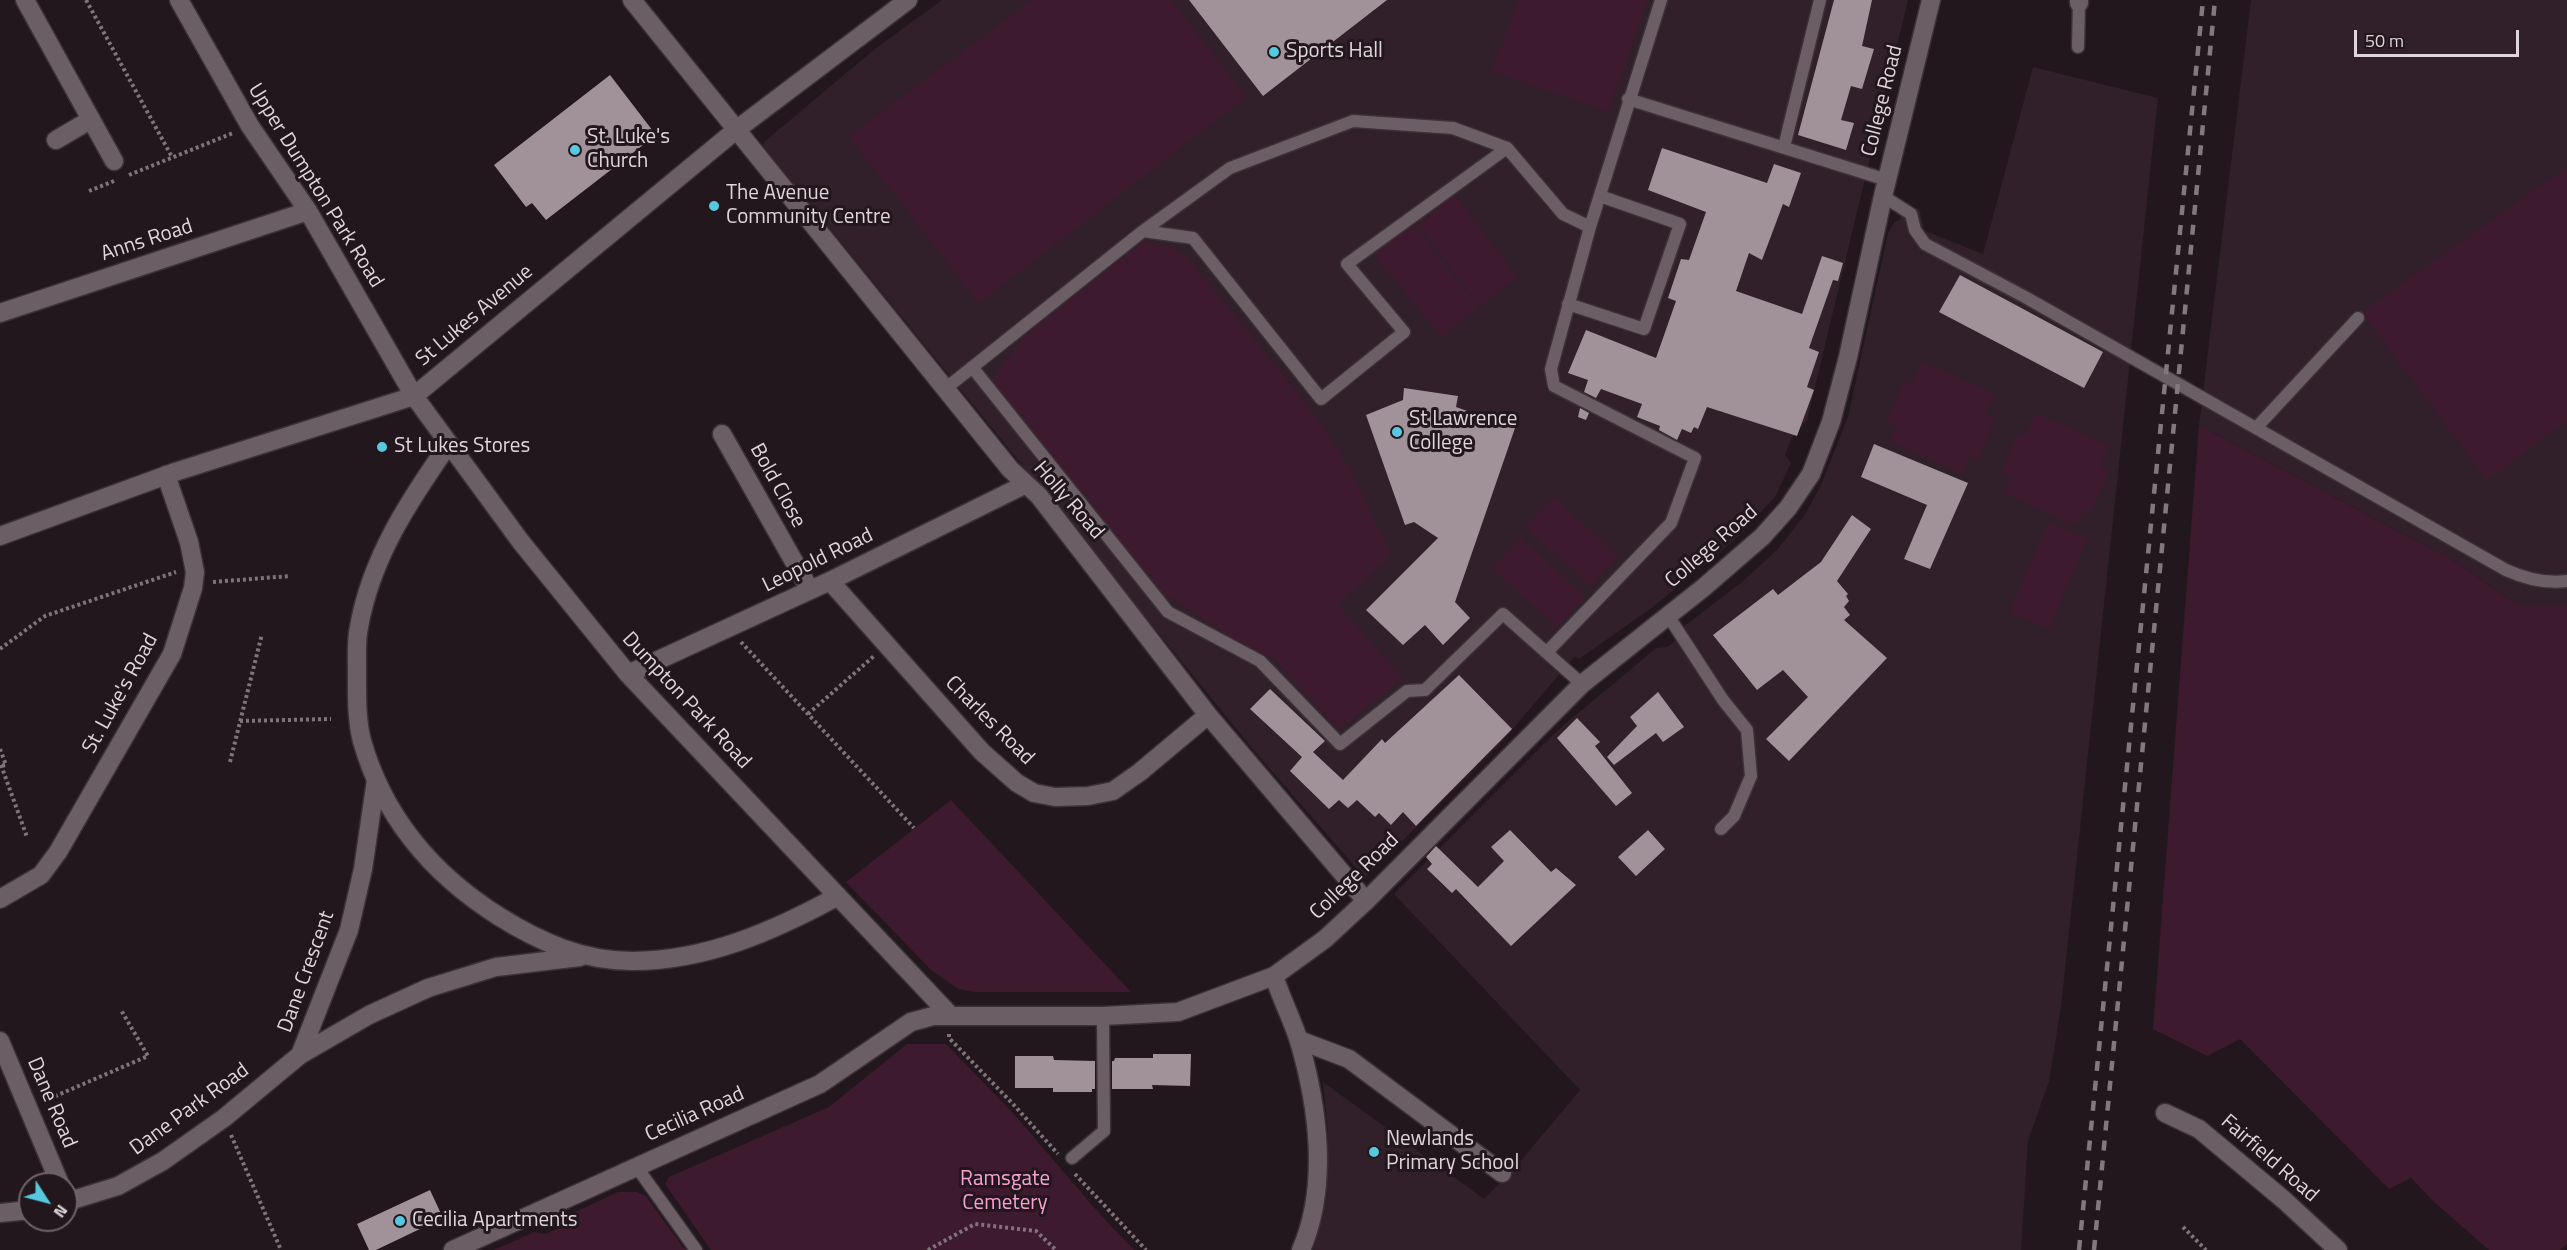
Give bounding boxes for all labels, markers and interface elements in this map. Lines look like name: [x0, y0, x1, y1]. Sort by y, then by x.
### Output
scale bar: [2357, 18, 2522, 56]
text: 50 m: [2365, 27, 2404, 54]
place label: Sports Hall: [1286, 39, 1383, 65]
street label: College Road: [1857, 43, 1909, 159]
marker: Sports Hall: [1267, 45, 1281, 59]
street label: Upper Dumpton Park Road: [242, 79, 388, 293]
place label: St. Luke's Church: [587, 125, 670, 175]
marker: St. Luke's Church: [568, 143, 582, 157]
place label: The Avenue Community Centre: [726, 181, 891, 231]
marker: The Avenue Community Centre: [707, 199, 721, 213]
street label: Anns Road: [98, 214, 196, 268]
street label: St Lukes Avenue: [411, 260, 539, 372]
place label: St Lawrence College: [1409, 407, 1517, 457]
marker: St Lawrence College: [1390, 425, 1404, 439]
place label: St Lukes Stores: [394, 434, 530, 460]
marker: St Lukes Stores: [375, 440, 389, 454]
street label: Bold Close: [744, 440, 810, 532]
street label: Holly Road: [1027, 457, 1109, 545]
street label: College Road: [1661, 500, 1763, 594]
street label: Leopold Road: [759, 523, 877, 599]
street label: Dumpton Park Road: [616, 627, 756, 775]
street label: St. Luke's Road: [78, 630, 164, 758]
street label: Charles Road: [939, 671, 1039, 771]
street label: College Road: [1305, 828, 1405, 926]
street label: Dane Crescent: [273, 908, 341, 1036]
street label: Dane Road: [21, 1054, 81, 1152]
street label: Dane Park Road: [126, 1058, 254, 1162]
street label: Cecilia Road: [642, 1082, 748, 1148]
street label: Fairfield Road: [2215, 1110, 2323, 1208]
place label: Newlands Primary School: [1386, 1127, 1519, 1177]
marker: Newlands Primary School: [1367, 1145, 1381, 1159]
park label: Ramsgate Cemetery: [960, 1167, 1050, 1217]
north arrow: [18, 1172, 78, 1232]
text: N: [48, 1200, 74, 1223]
place label: Cecilia Apartments: [412, 1208, 577, 1234]
marker: Cecilia Apartments: [393, 1214, 407, 1228]

